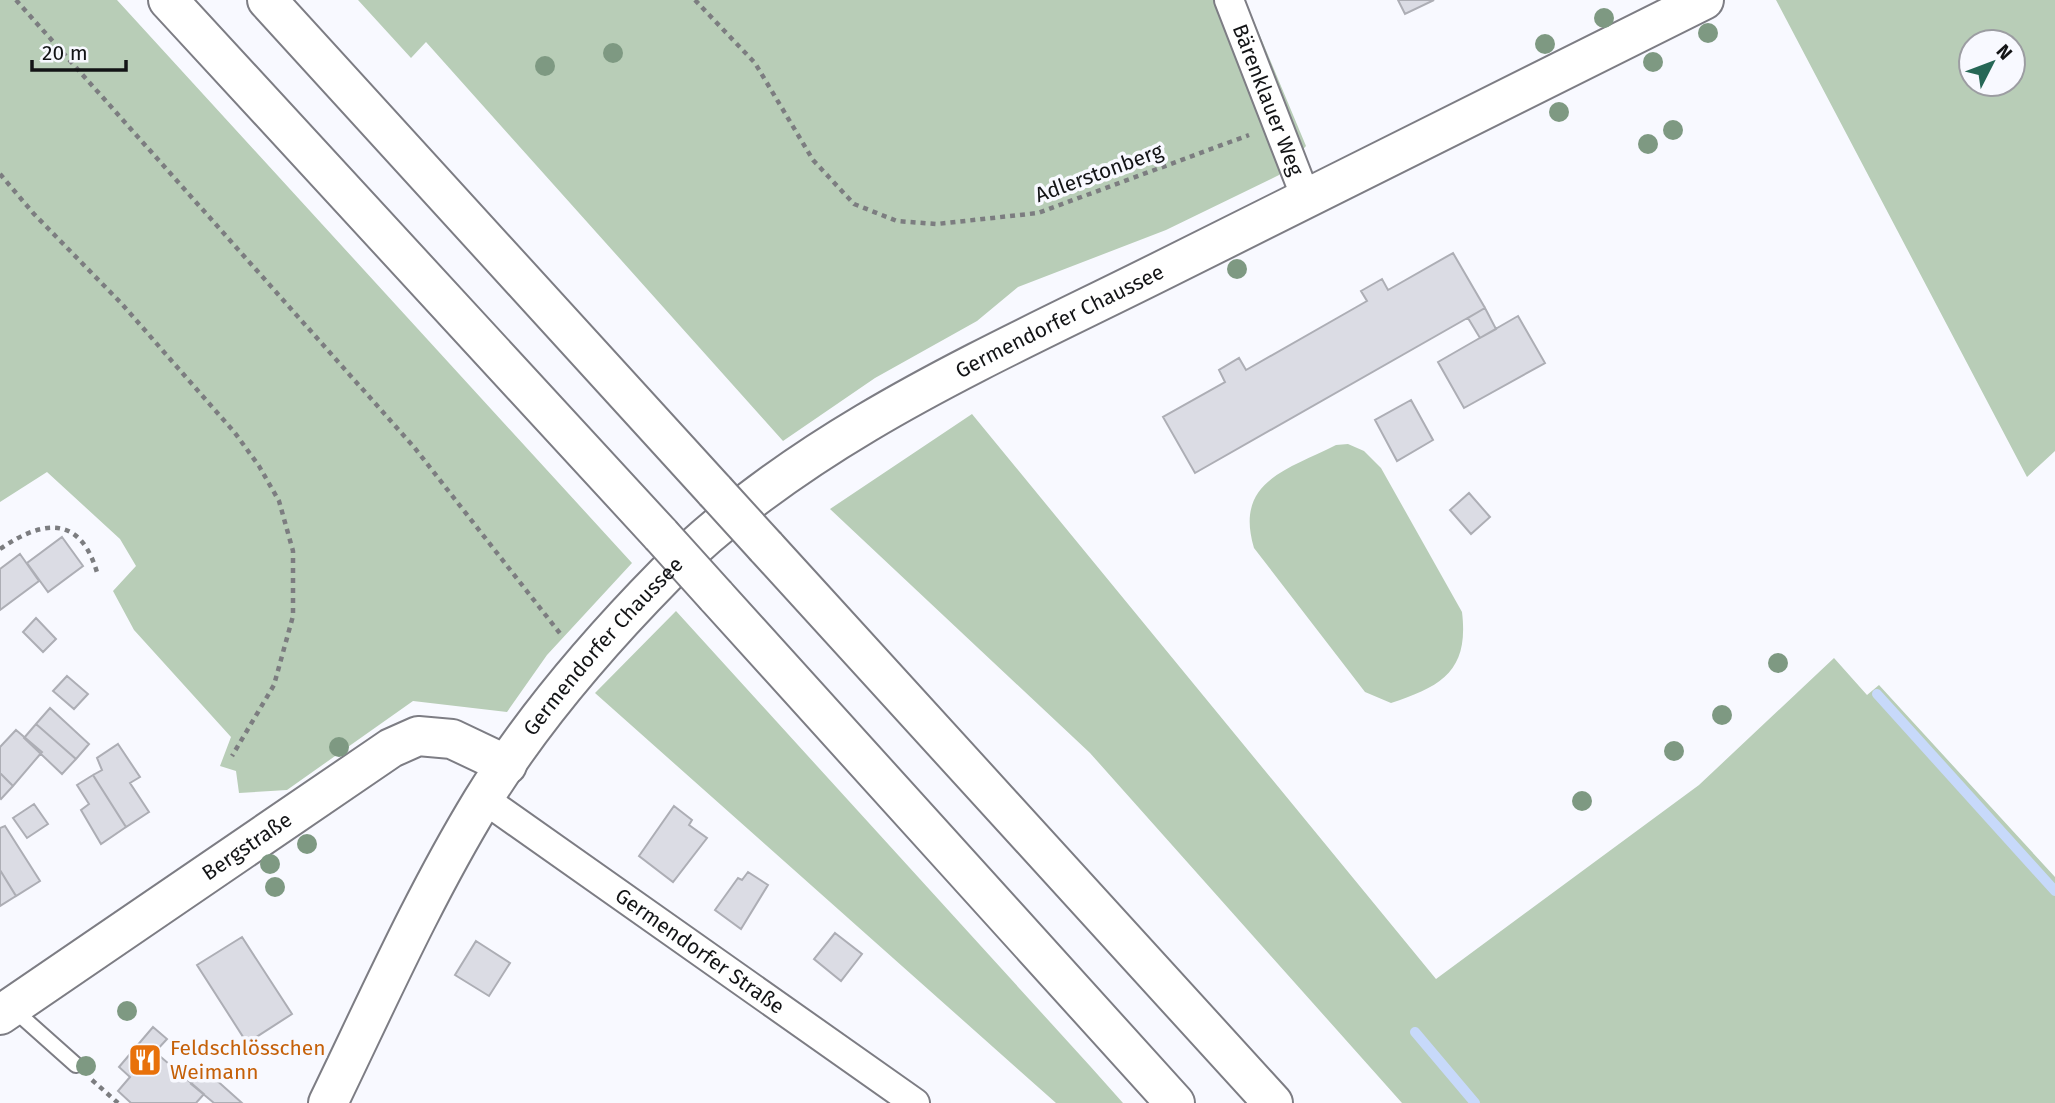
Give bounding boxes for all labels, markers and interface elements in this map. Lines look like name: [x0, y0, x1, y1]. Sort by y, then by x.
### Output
street label: Bärenklauer Weg: [1227, 20, 1309, 179]
scale bar: [32, 28, 126, 72]
north arrow: [1957, 28, 2027, 98]
text: 20 m: [42, 40, 88, 66]
text: N: [1991, 40, 2017, 64]
street label: Adlerstonberg: [1032, 138, 1167, 208]
street label: Germendorfer Chaussee: [951, 259, 1168, 384]
street label: Germendorfer Chaussee: [518, 552, 688, 741]
street label: Bergstraße: [197, 807, 297, 886]
street label: Germendorfer Straße: [610, 883, 789, 1020]
place label: Feldschlösschen Weimann: [170, 1035, 326, 1085]
restaurant icon: Feldschlösschen Weimann: [126, 1041, 164, 1079]

